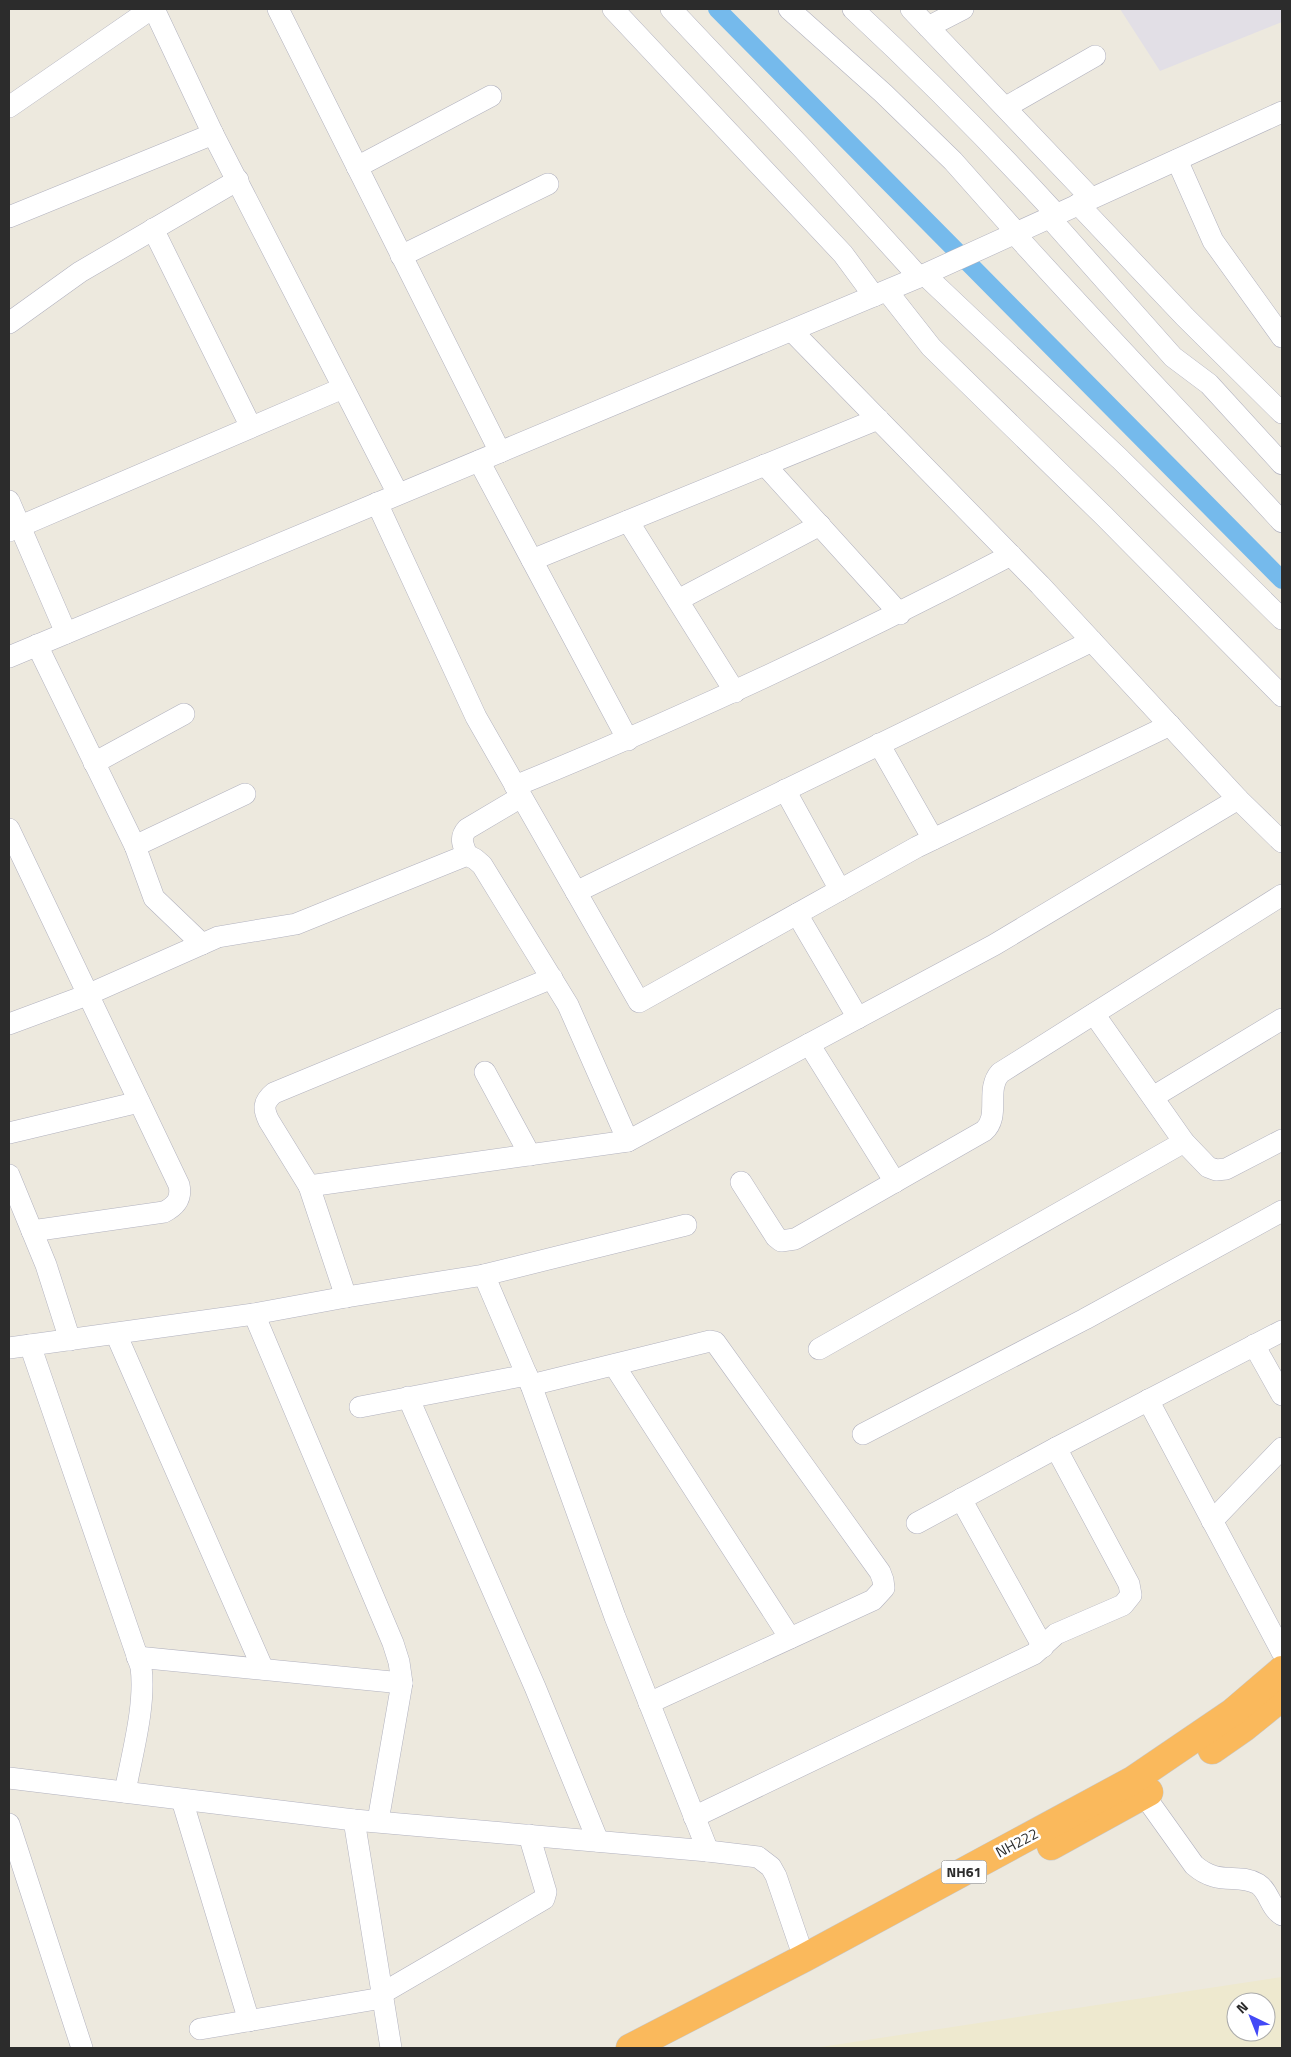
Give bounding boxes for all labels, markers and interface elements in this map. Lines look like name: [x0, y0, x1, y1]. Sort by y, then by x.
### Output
street label: NH222: [991, 1822, 1042, 1863]
road number: NH61: [942, 1860, 986, 1884]
north arrow: [1226, 1992, 1276, 2042]
text: N: [1231, 1996, 1253, 2018]

